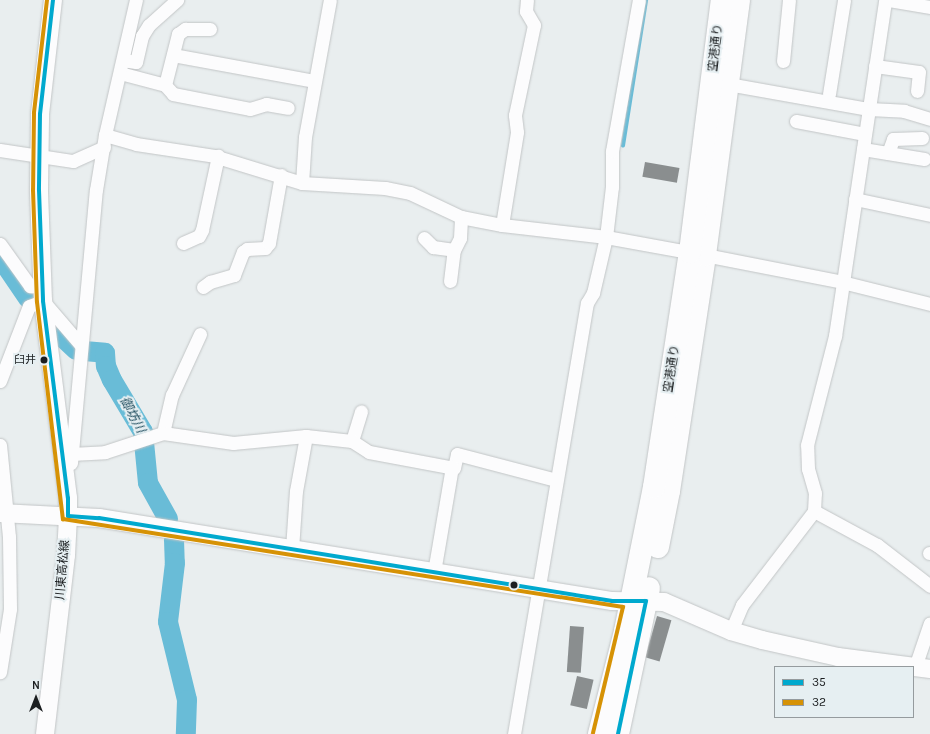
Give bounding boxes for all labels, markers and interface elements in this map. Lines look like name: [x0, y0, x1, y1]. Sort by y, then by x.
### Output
street label: 空港通り: [706, 23, 726, 73]
street label: 空港通り: [661, 344, 683, 394]
place label: 臼井: [14, 353, 36, 367]
marker: 臼井: [39, 355, 49, 365]
water label: 御坊川: [116, 394, 148, 436]
street label: 川東高松線: [53, 539, 73, 601]
unlabelled marker: [509, 580, 519, 590]
legend: [774, 666, 914, 718]
text: 35: [812, 675, 826, 689]
north arrow: [16, 678, 56, 718]
text: N: [32, 679, 40, 692]
text: 32: [812, 695, 826, 709]

